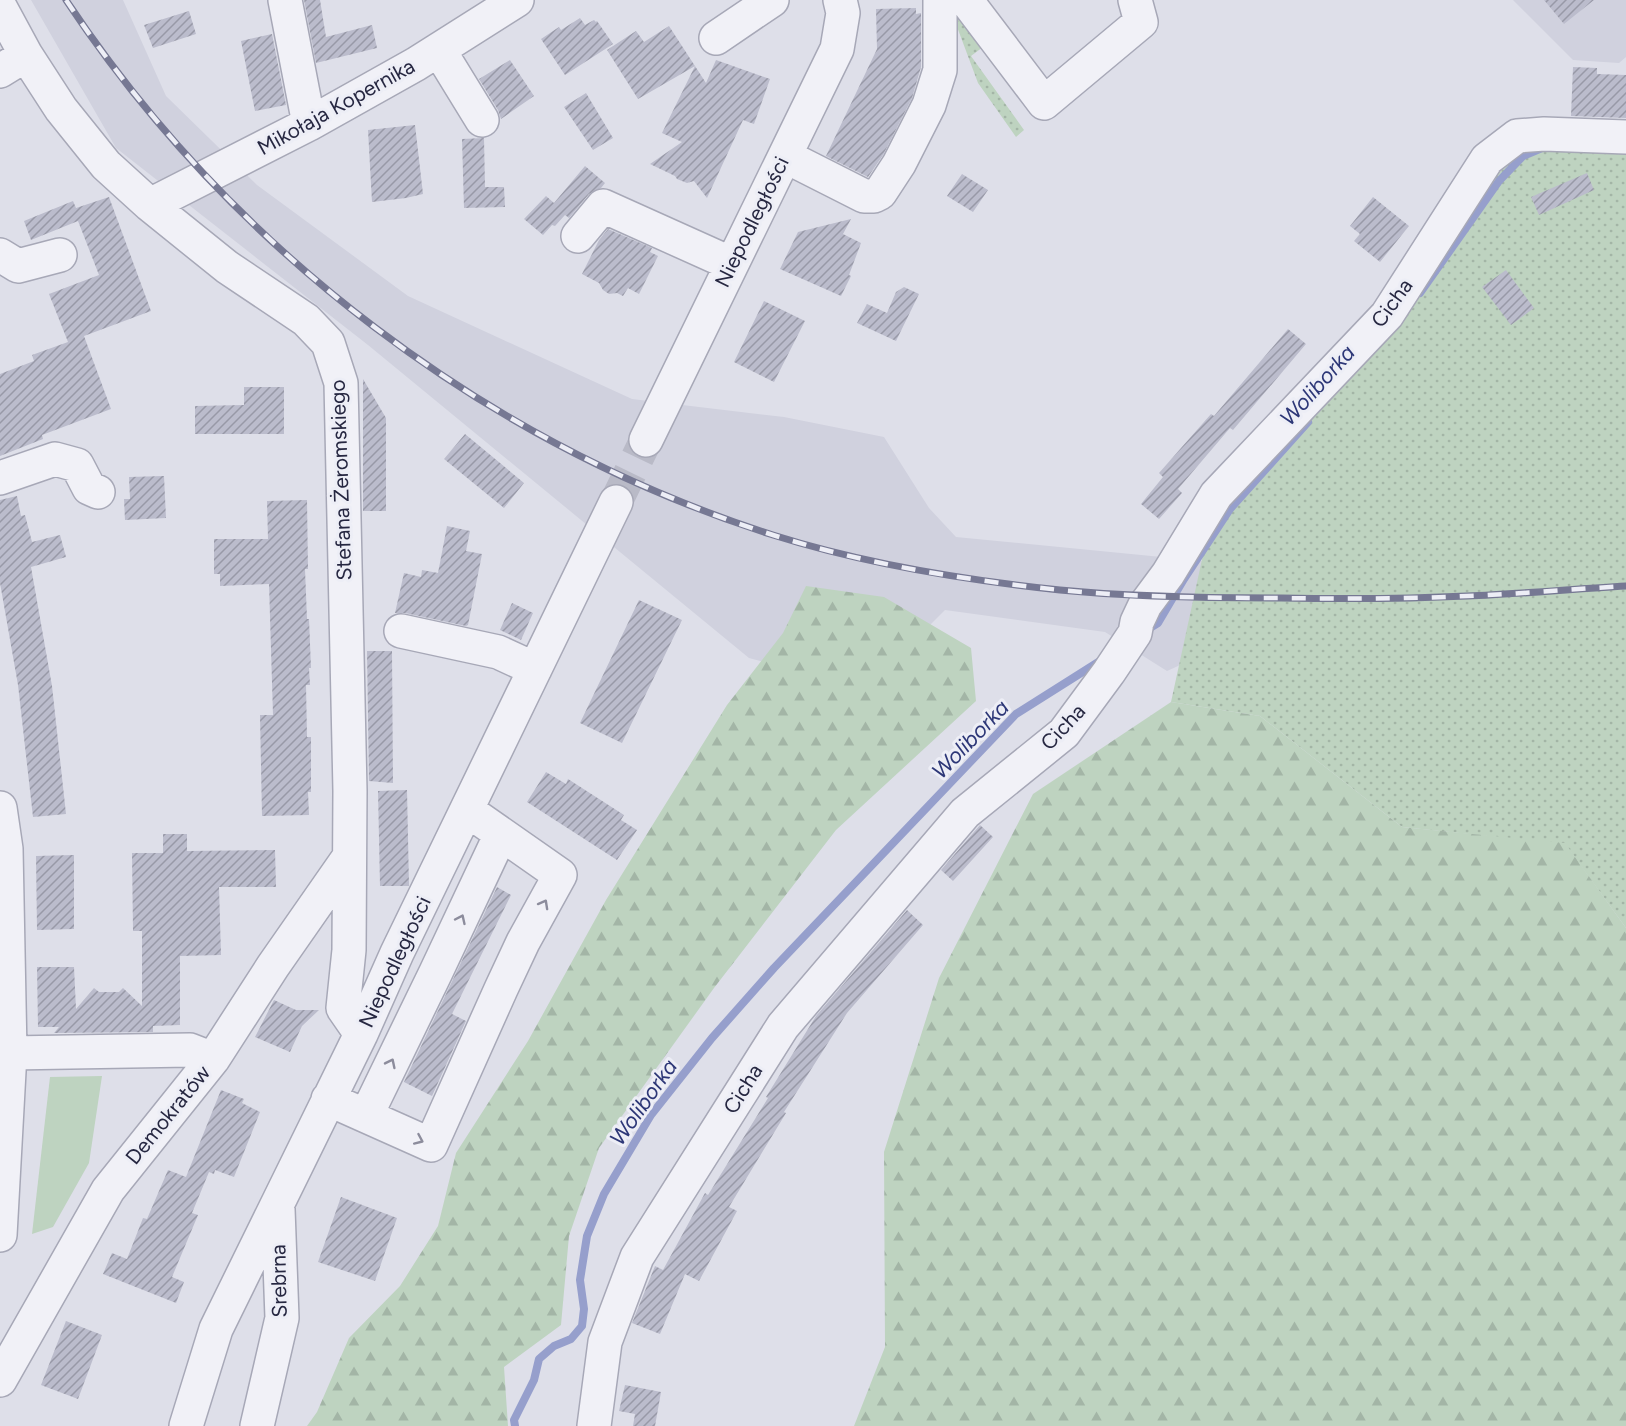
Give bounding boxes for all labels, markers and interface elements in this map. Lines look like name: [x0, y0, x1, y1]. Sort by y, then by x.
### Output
street label: Mikołaja Kopernika: [253, 53, 419, 160]
street label: Niepodległości: [709, 152, 794, 291]
street label: Cicha: [1366, 274, 1418, 332]
water label: Woliborka: [1274, 339, 1361, 431]
street label: Stefana Żeromskiego: [324, 379, 357, 581]
water label: Woliborka: [926, 694, 1015, 785]
street label: Cicha: [1035, 698, 1090, 755]
street label: Niepodległości: [353, 892, 436, 1031]
one-way arrow: [537, 900, 548, 911]
one-way arrow: [454, 914, 466, 925]
water label: Woliborka: [604, 1054, 683, 1151]
one-way arrow: [384, 1059, 396, 1070]
street label: Cicha: [718, 1059, 767, 1118]
street label: Demokratów: [120, 1060, 215, 1169]
one-way arrow: [413, 1132, 424, 1144]
street label: Srebrna: [265, 1244, 292, 1318]

